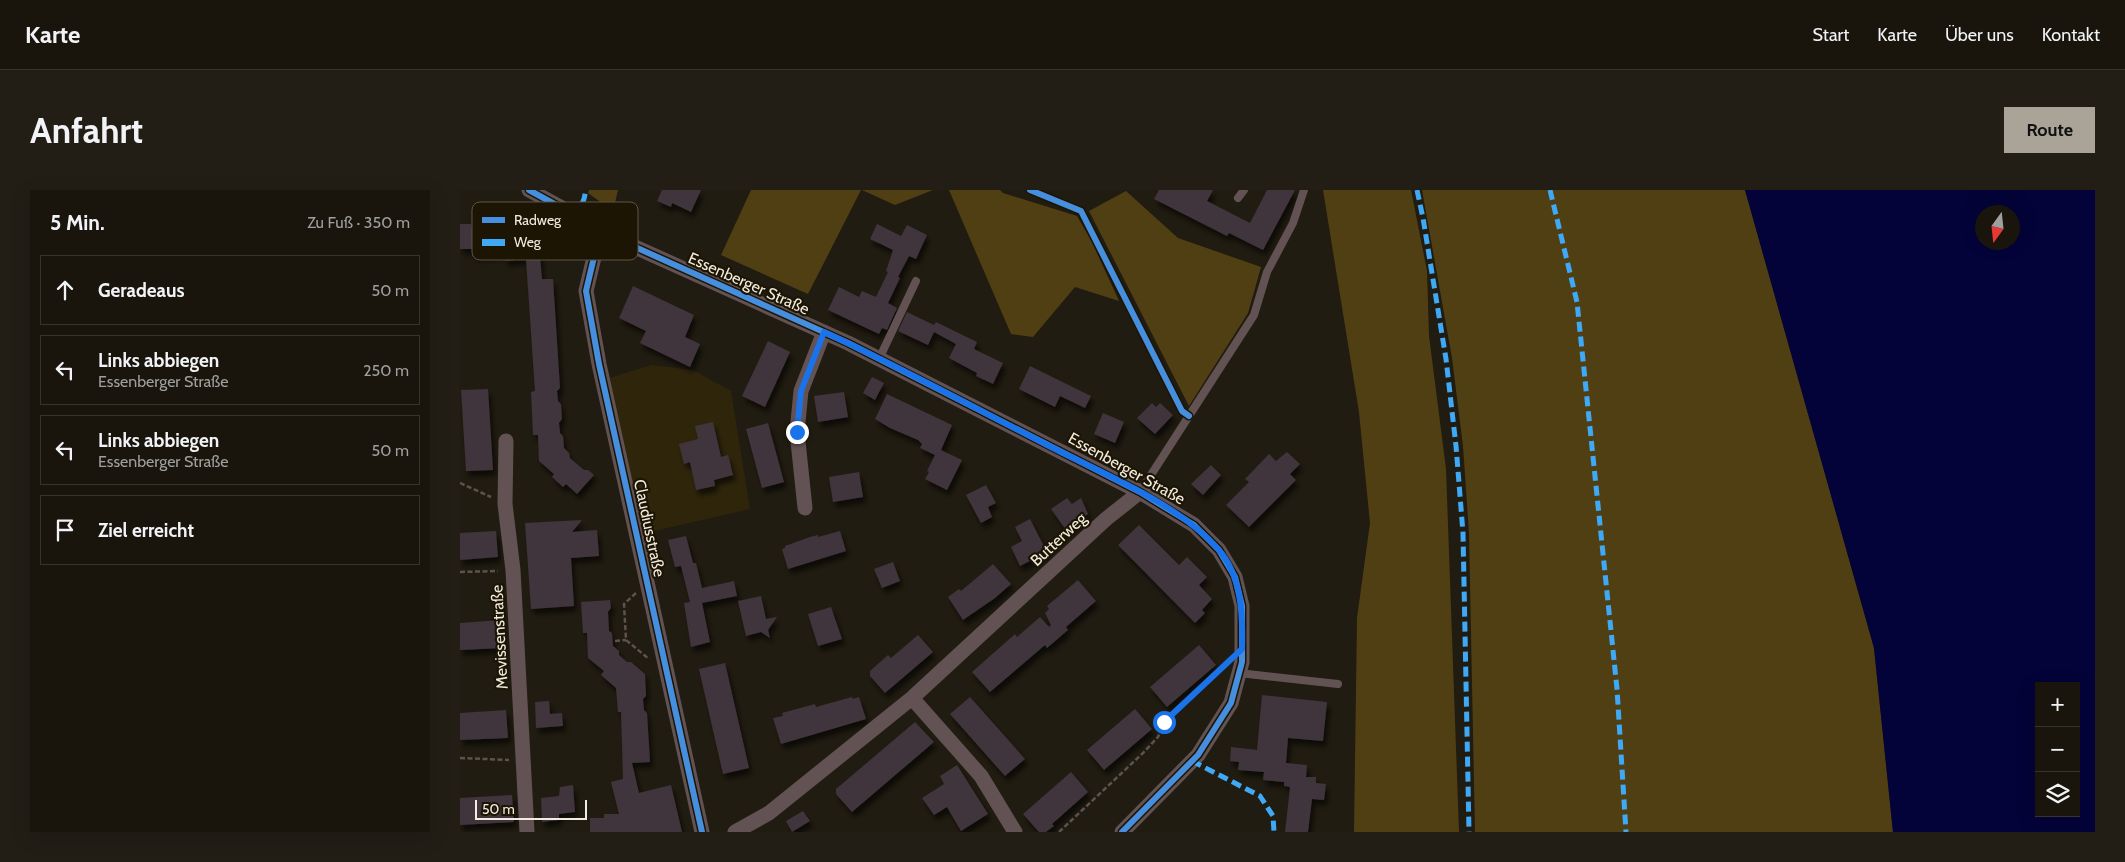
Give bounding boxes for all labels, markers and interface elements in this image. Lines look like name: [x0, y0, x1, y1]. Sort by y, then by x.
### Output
text: Karte: [25, 20, 80, 49]
text: Start: [1813, 24, 1849, 46]
text: Karte: [1877, 24, 1917, 46]
text: Über uns: [1945, 24, 2014, 46]
text: Kontakt: [2042, 24, 2100, 46]
button: Route: [2004, 107, 2095, 153]
text: Anfahrt: [30, 109, 143, 152]
legend: [472, 202, 638, 260]
north arrow: [1975, 205, 2020, 250]
text: 5 Min.: [50, 210, 105, 235]
text: Radweg: [514, 211, 562, 229]
text: Zu Fuß · 350 m: [307, 213, 410, 232]
text: Weg: [514, 233, 542, 251]
street label: Essenberger Straße: [685, 248, 812, 319]
icon: ahead: [51, 276, 79, 304]
text: Geradeaus: [98, 279, 184, 302]
text: 50 m: [372, 281, 409, 300]
text: Links abbiegen: [98, 349, 219, 372]
icon: left: [51, 356, 79, 384]
text: 250 m: [363, 361, 409, 380]
text: Essenberger Straße: [98, 372, 228, 391]
route end: [786, 421, 809, 444]
street label: Essenberger Straße: [1065, 428, 1188, 508]
text: Links abbiegen: [98, 429, 219, 452]
icon: left: [51, 436, 79, 464]
text: 50 m: [372, 441, 409, 460]
text: Essenberger Straße: [98, 452, 228, 471]
street label: Claudiusstraße: [630, 478, 669, 578]
street label: Butterweg: [1026, 508, 1091, 570]
icon: arrive: [51, 516, 79, 544]
text: Ziel erreicht: [98, 519, 194, 542]
street label: Mevissenstraße: [487, 584, 512, 690]
map controls: [2035, 682, 2080, 817]
button: +: [2035, 682, 2080, 727]
route start: [1153, 711, 1176, 734]
button: −: [2035, 727, 2080, 772]
button: layers: [2035, 772, 2080, 817]
scale bar: [475, 797, 588, 820]
text: 50 m: [482, 800, 515, 818]

